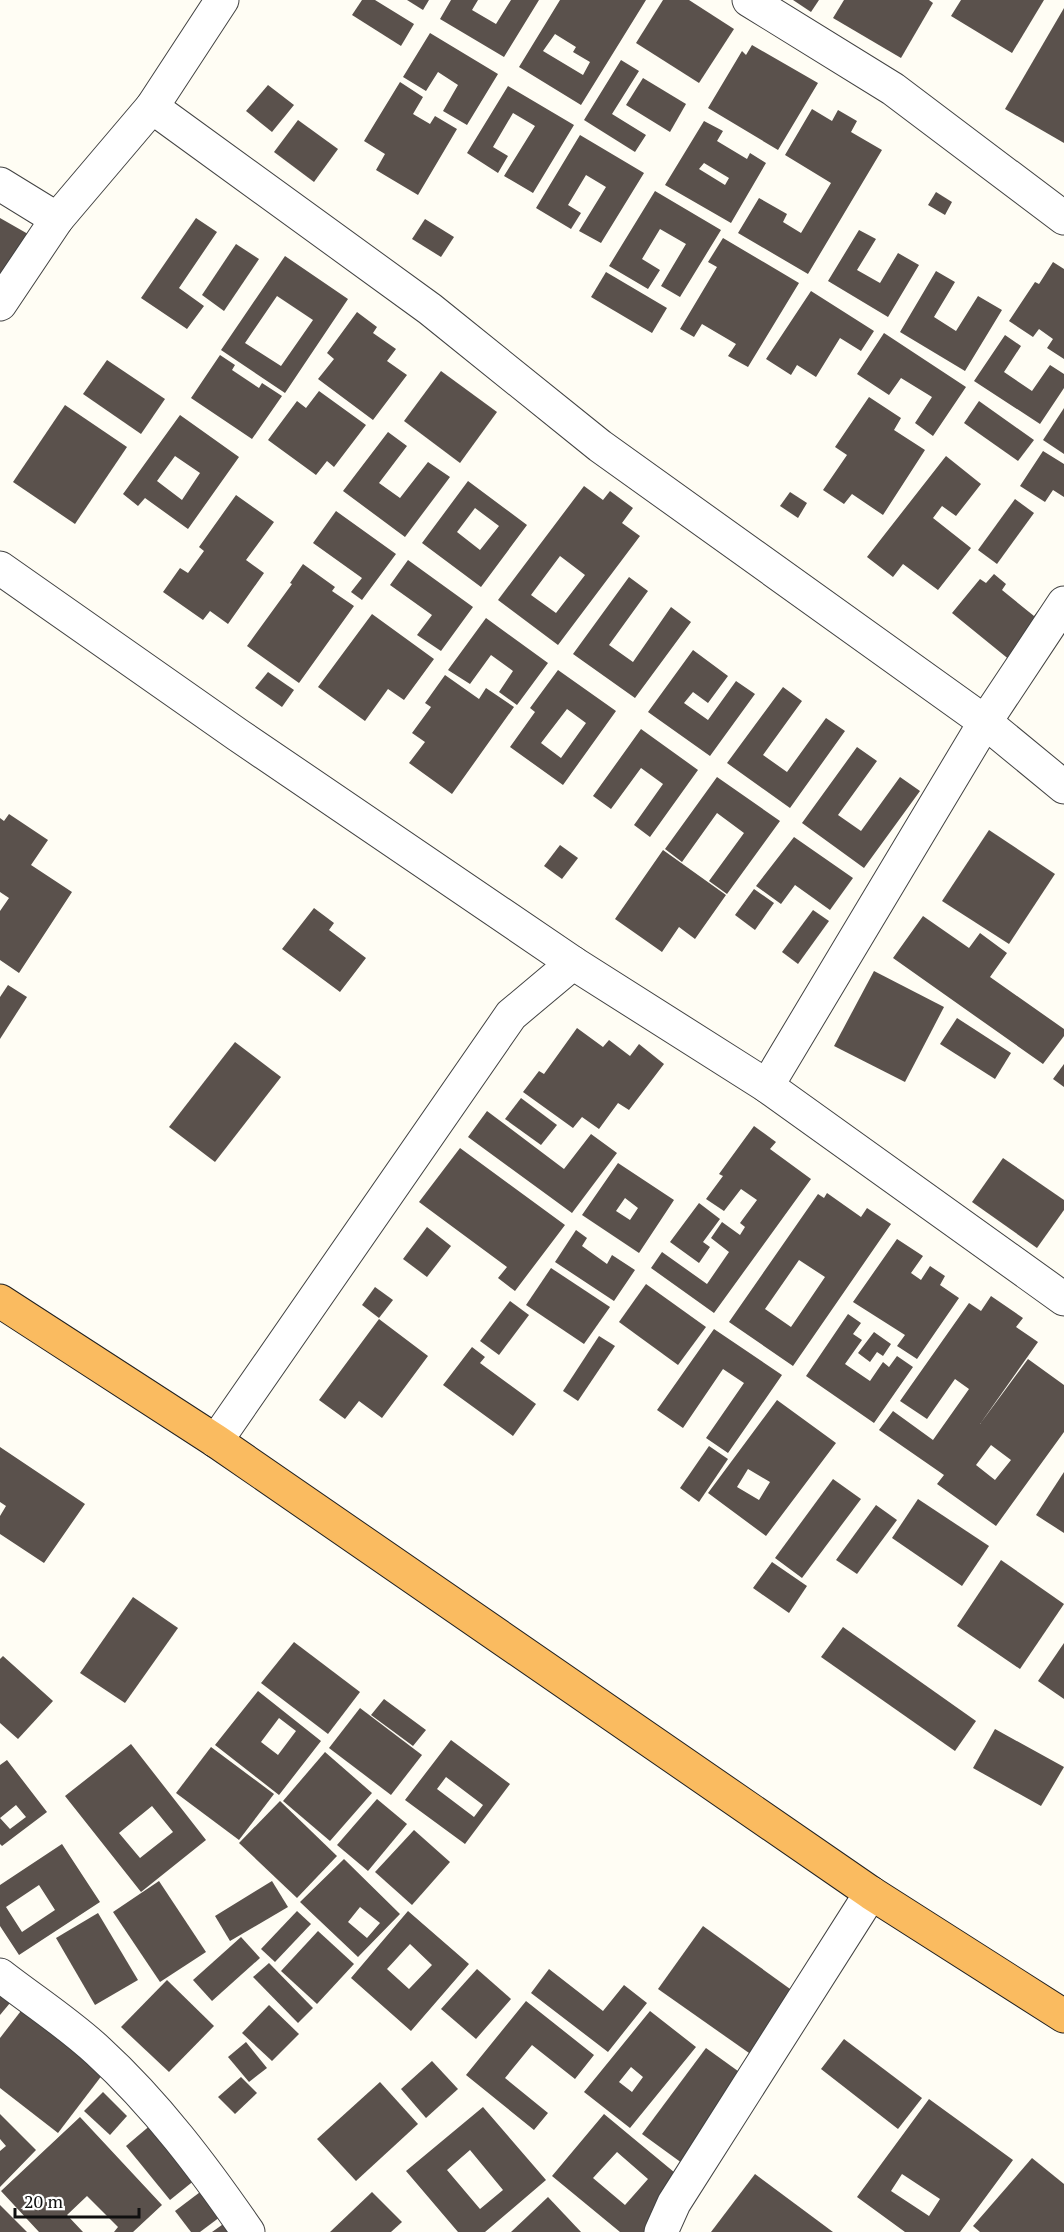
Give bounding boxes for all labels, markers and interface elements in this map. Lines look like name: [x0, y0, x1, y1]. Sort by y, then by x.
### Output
scale bar: [15, 2181, 140, 2219]
text: 20 m: [24, 2189, 64, 2213]

